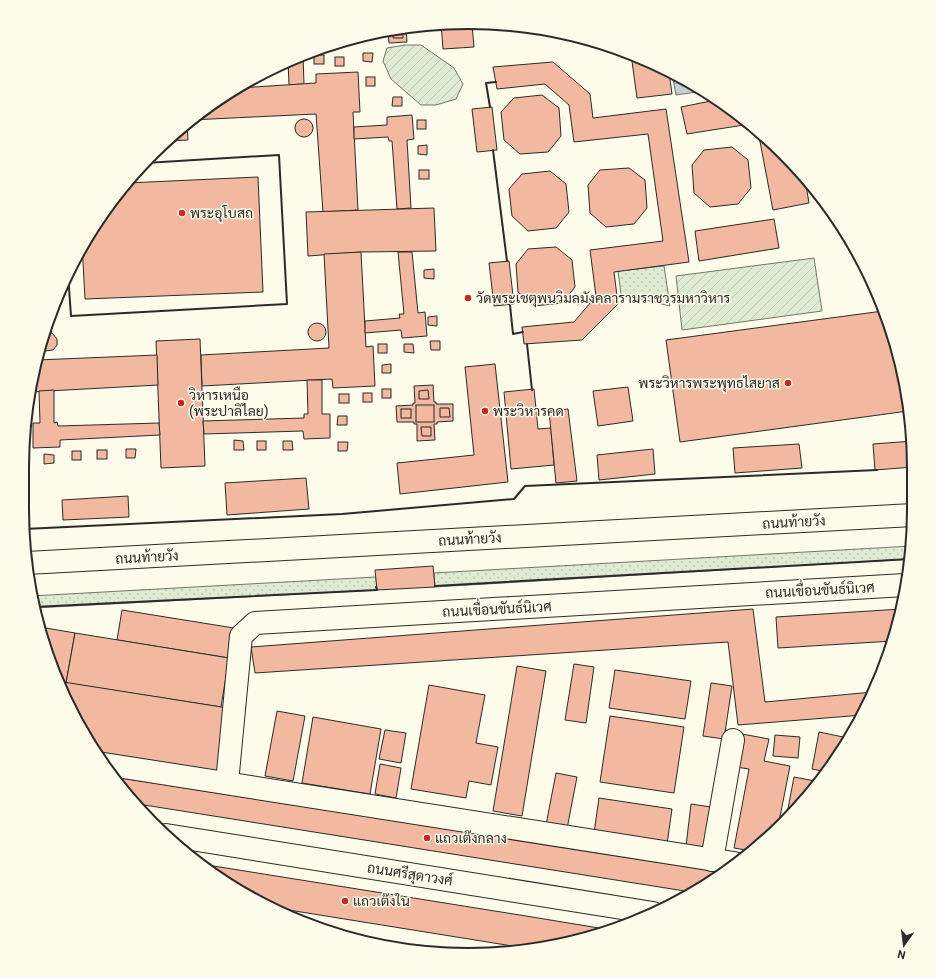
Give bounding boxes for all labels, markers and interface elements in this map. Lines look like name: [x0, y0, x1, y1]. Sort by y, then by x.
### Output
place label: พระอุโบสถ: [190, 205, 253, 223]
marker: พระอุโบสถ: [177, 208, 187, 218]
place label: วัดพระเชตุพนวิมลมังคลารามราชวรมหาวิหาร: [476, 290, 731, 308]
marker: วัดพระเชตุพนวิมลมังคลารามราชวรมหาวิหาร: [463, 293, 473, 303]
place label: พระวิหารพระพุทธไสยาส: [638, 375, 780, 393]
marker: พระวิหารพระพุทธไสยาส: [783, 378, 793, 388]
place label: วิหารเหนือ (พระปาลิไลย): [188, 386, 269, 420]
marker: วิหารเหนือ (พระปาลิไลย): [176, 398, 186, 408]
place label: พระวิหารคด: [493, 403, 564, 419]
marker: พระวิหารคด: [480, 406, 490, 416]
street label: ถนนท้ายวัง: [762, 511, 826, 532]
street label: ถนนท้ายวัง: [438, 528, 502, 549]
street label: ถนนท้ายวัง: [115, 546, 179, 567]
street label: ถนนเขื่อนขันธ์นิเวศ: [765, 575, 875, 601]
street label: ถนนเขื่อนขันธ์นิเวศ: [442, 594, 552, 620]
place label: แถวเต๊งกลาง: [435, 830, 507, 846]
marker: แถวเต๊งกลาง: [422, 833, 432, 843]
street label: ถนนศรีสุดาวงศ์: [366, 858, 454, 891]
place label: แถวเต๊งใน: [353, 893, 410, 909]
marker: แถวเต๊งใน: [340, 896, 350, 906]
north arrow: [884, 925, 924, 965]
text: N: [896, 947, 907, 961]

